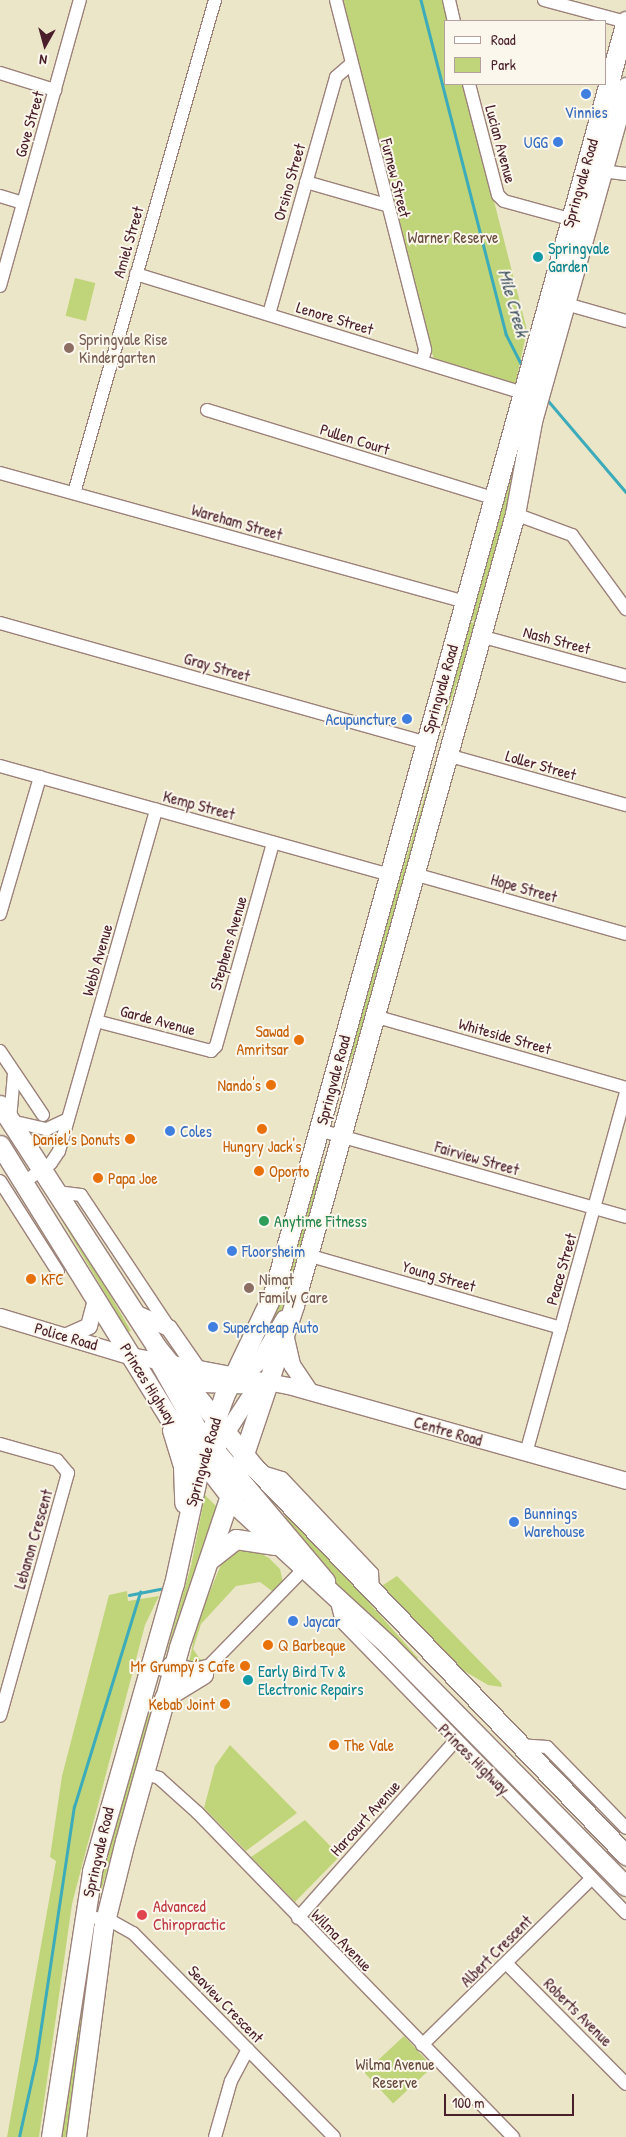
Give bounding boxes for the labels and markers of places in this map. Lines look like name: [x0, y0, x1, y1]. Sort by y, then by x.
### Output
marker: Vinnies: [580, 88, 592, 100]
place label: Vinnies: [564, 102, 608, 122]
place label: UGG: [524, 132, 548, 152]
marker: UGG: [552, 136, 564, 148]
place label: Springvale Garden: [548, 238, 610, 276]
marker: Springvale Garden: [532, 251, 544, 263]
place label: Springvale Rise Kindergarten: [79, 329, 168, 367]
marker: Springvale Rise Kindergarten: [63, 342, 75, 354]
place label: Acupuncture: [325, 709, 397, 729]
marker: Acupuncture: [401, 713, 413, 725]
place label: Sawad Amritsar: [236, 1021, 289, 1059]
marker: Sawad Amritsar: [293, 1034, 305, 1046]
place label: Nando's: [218, 1075, 261, 1095]
marker: Nando's: [265, 1079, 277, 1091]
place label: Coles: [180, 1121, 212, 1141]
marker: Hungry Jack's: [256, 1123, 268, 1135]
marker: Coles: [164, 1125, 176, 1137]
place label: Daniel's Donuts: [33, 1129, 120, 1149]
marker: Daniel's Donuts: [124, 1133, 136, 1145]
place label: Hungry Jack's: [223, 1136, 301, 1156]
place label: Oporto: [269, 1161, 309, 1181]
marker: Oporto: [253, 1165, 265, 1177]
place label: Papa Joe: [108, 1168, 158, 1188]
marker: Papa Joe: [92, 1172, 104, 1184]
place label: Anytime Fitness: [274, 1211, 367, 1231]
marker: Anytime Fitness: [258, 1215, 270, 1227]
place label: Floorsheim: [242, 1241, 305, 1261]
marker: Floorsheim: [226, 1245, 238, 1257]
place label: KFC: [41, 1269, 64, 1289]
place label: Nimat Family Care: [259, 1269, 328, 1307]
marker: KFC: [25, 1273, 37, 1285]
marker: Nimat Family Care: [243, 1282, 255, 1294]
place label: Supercheap Auto: [223, 1317, 318, 1337]
marker: Supercheap Auto: [207, 1321, 219, 1333]
place label: Bunnings Warehouse: [524, 1503, 585, 1541]
marker: Bunnings Warehouse: [508, 1516, 520, 1528]
place label: Jaycar: [303, 1611, 341, 1631]
marker: Jaycar: [287, 1615, 299, 1627]
place label: Q Barbeque: [278, 1635, 346, 1655]
marker: Q Barbeque: [262, 1639, 274, 1651]
place label: Mr Grumpy’s Cafe: [130, 1656, 235, 1676]
marker: Mr Grumpy’s Cafe: [239, 1660, 251, 1672]
place label: Early Bird Tv & Electronic Repairs: [258, 1661, 363, 1699]
marker: Early Bird Tv & Electronic Repairs: [242, 1674, 254, 1686]
place label: Kebab Joint: [148, 1694, 215, 1714]
marker: Kebab Joint: [219, 1698, 231, 1710]
place label: The Vale: [344, 1735, 394, 1755]
marker: The Vale: [328, 1739, 340, 1751]
place label: Advanced Chiropractic: [153, 1896, 225, 1934]
marker: Advanced Chiropractic: [135, 1908, 149, 1922]

